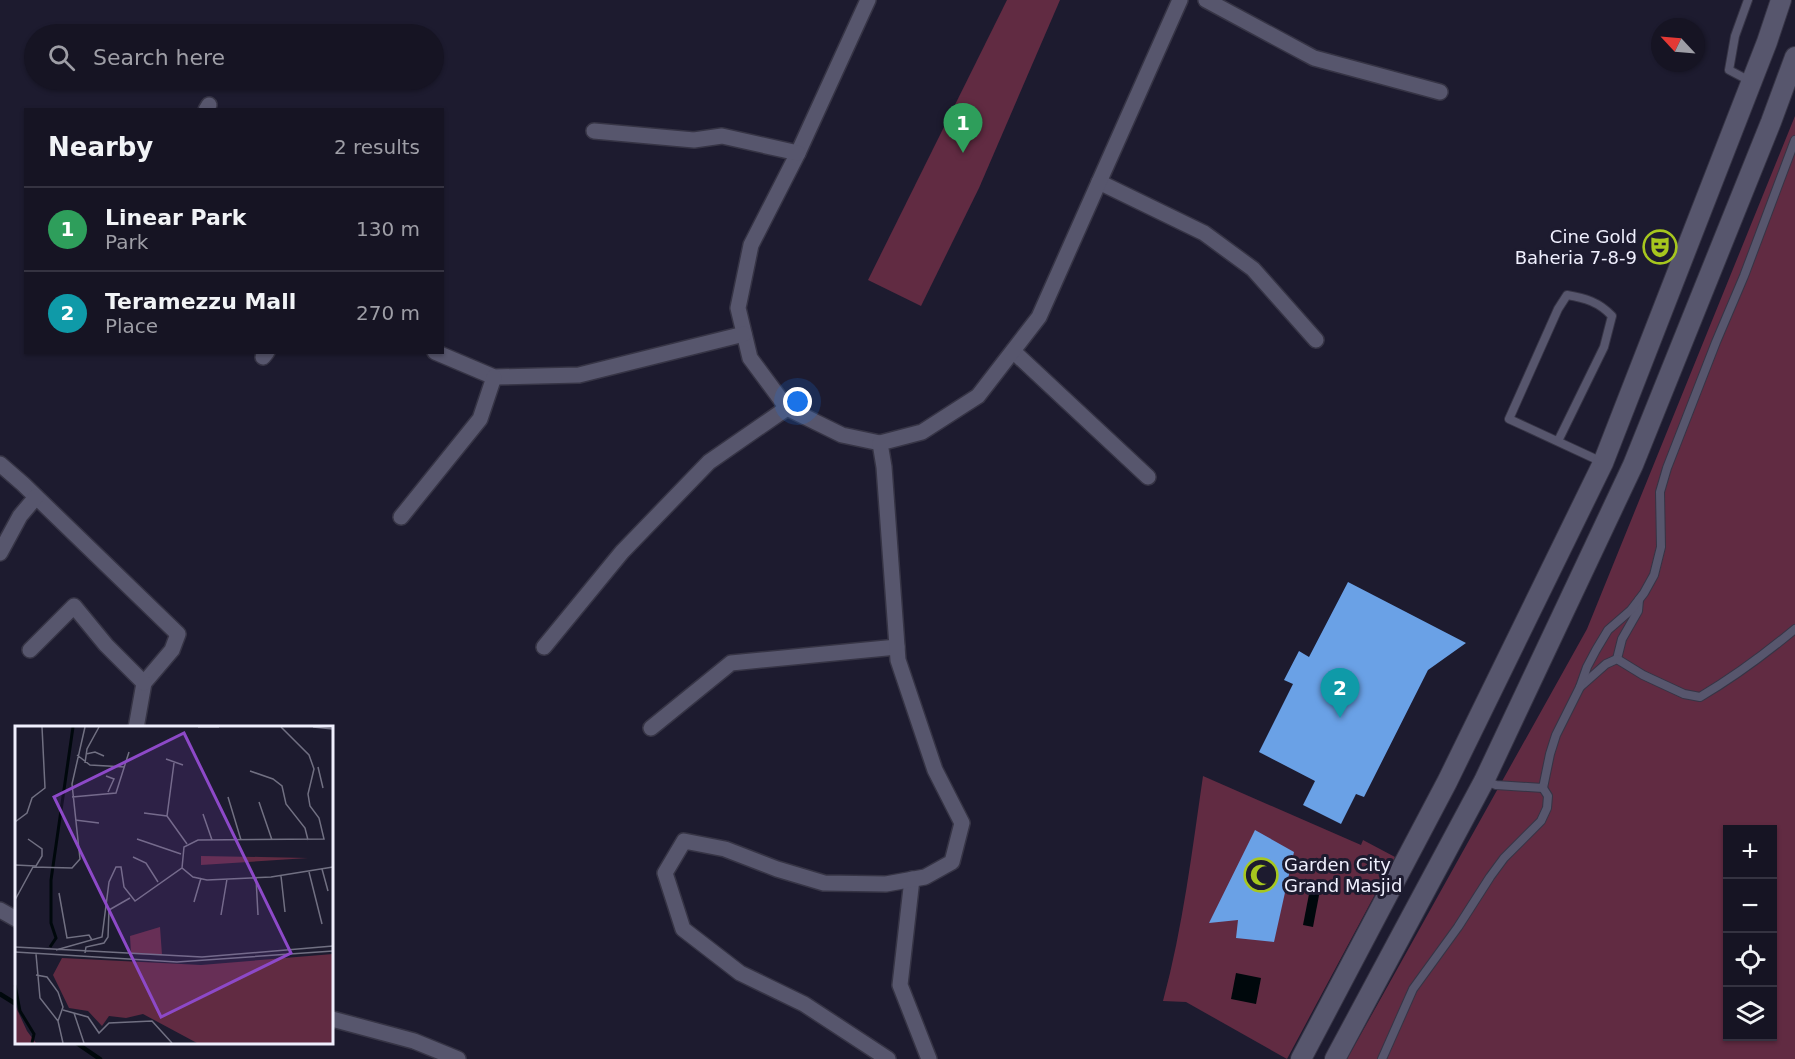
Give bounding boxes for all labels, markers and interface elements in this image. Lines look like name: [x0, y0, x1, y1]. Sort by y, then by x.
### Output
north arrow: [1651, 18, 1705, 72]
search box: [24, 24, 444, 90]
icon: search: [45, 41, 78, 74]
text: Search here: [93, 45, 225, 70]
pin: 1: [944, 104, 982, 153]
text: Nearby: [48, 132, 153, 162]
text: 2 results: [334, 135, 420, 159]
text: Linear Park: [105, 205, 246, 230]
text: 1: [61, 217, 74, 241]
text: 130 m: [356, 217, 420, 241]
place label: Cine Gold Baheria 7-8-9: [1515, 226, 1637, 268]
theatre icon: Cine Gold Baheria 7-8-9: [1642, 229, 1678, 265]
text: Park: [105, 230, 148, 254]
text: Teramezzu Mall: [105, 289, 296, 314]
text: 2: [61, 301, 74, 325]
text: 270 m: [356, 301, 420, 325]
text: Place: [105, 314, 158, 338]
your location: [783, 387, 812, 416]
pin: 2: [1320, 668, 1360, 718]
inset map: [15, 726, 333, 1044]
map controls: [1723, 825, 1777, 1041]
button: +: [1723, 825, 1777, 879]
place label: Garden City Grand Masjid: [1284, 854, 1402, 896]
mosque icon: Garden City Grand Masjid: [1243, 857, 1279, 893]
button: −: [1723, 879, 1777, 933]
button: locate: [1723, 933, 1777, 987]
button: layers: [1723, 987, 1777, 1041]

